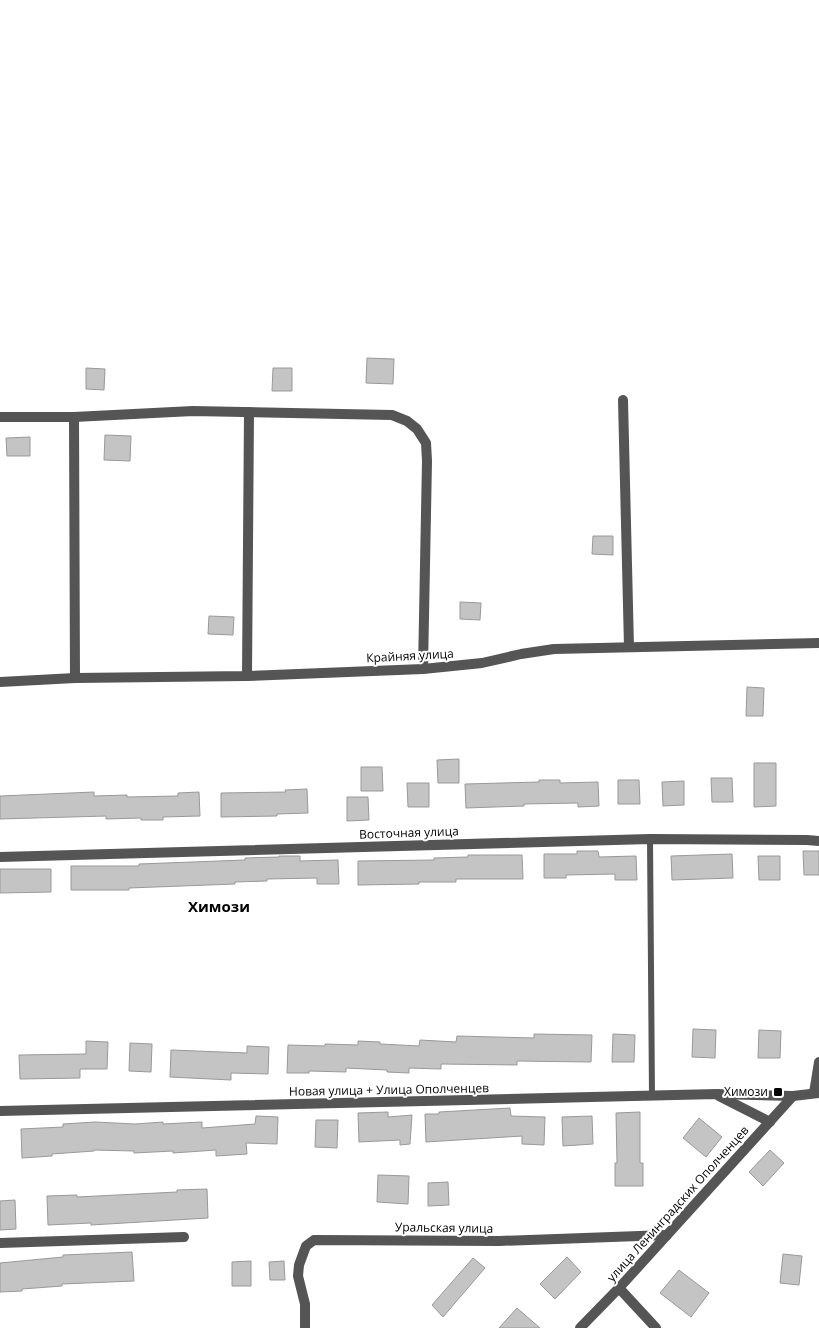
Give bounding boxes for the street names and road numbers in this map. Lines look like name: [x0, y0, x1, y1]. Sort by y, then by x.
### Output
street label: Крайняя улица: [366, 645, 454, 666]
street label: Восточная улица: [359, 822, 459, 843]
street label: Новая улица + Улица Ополченцев: [289, 1079, 489, 1100]
street label: улица Ленинградских Ополченцев: [603, 1122, 752, 1285]
street label: Уральская улица: [395, 1218, 493, 1237]

